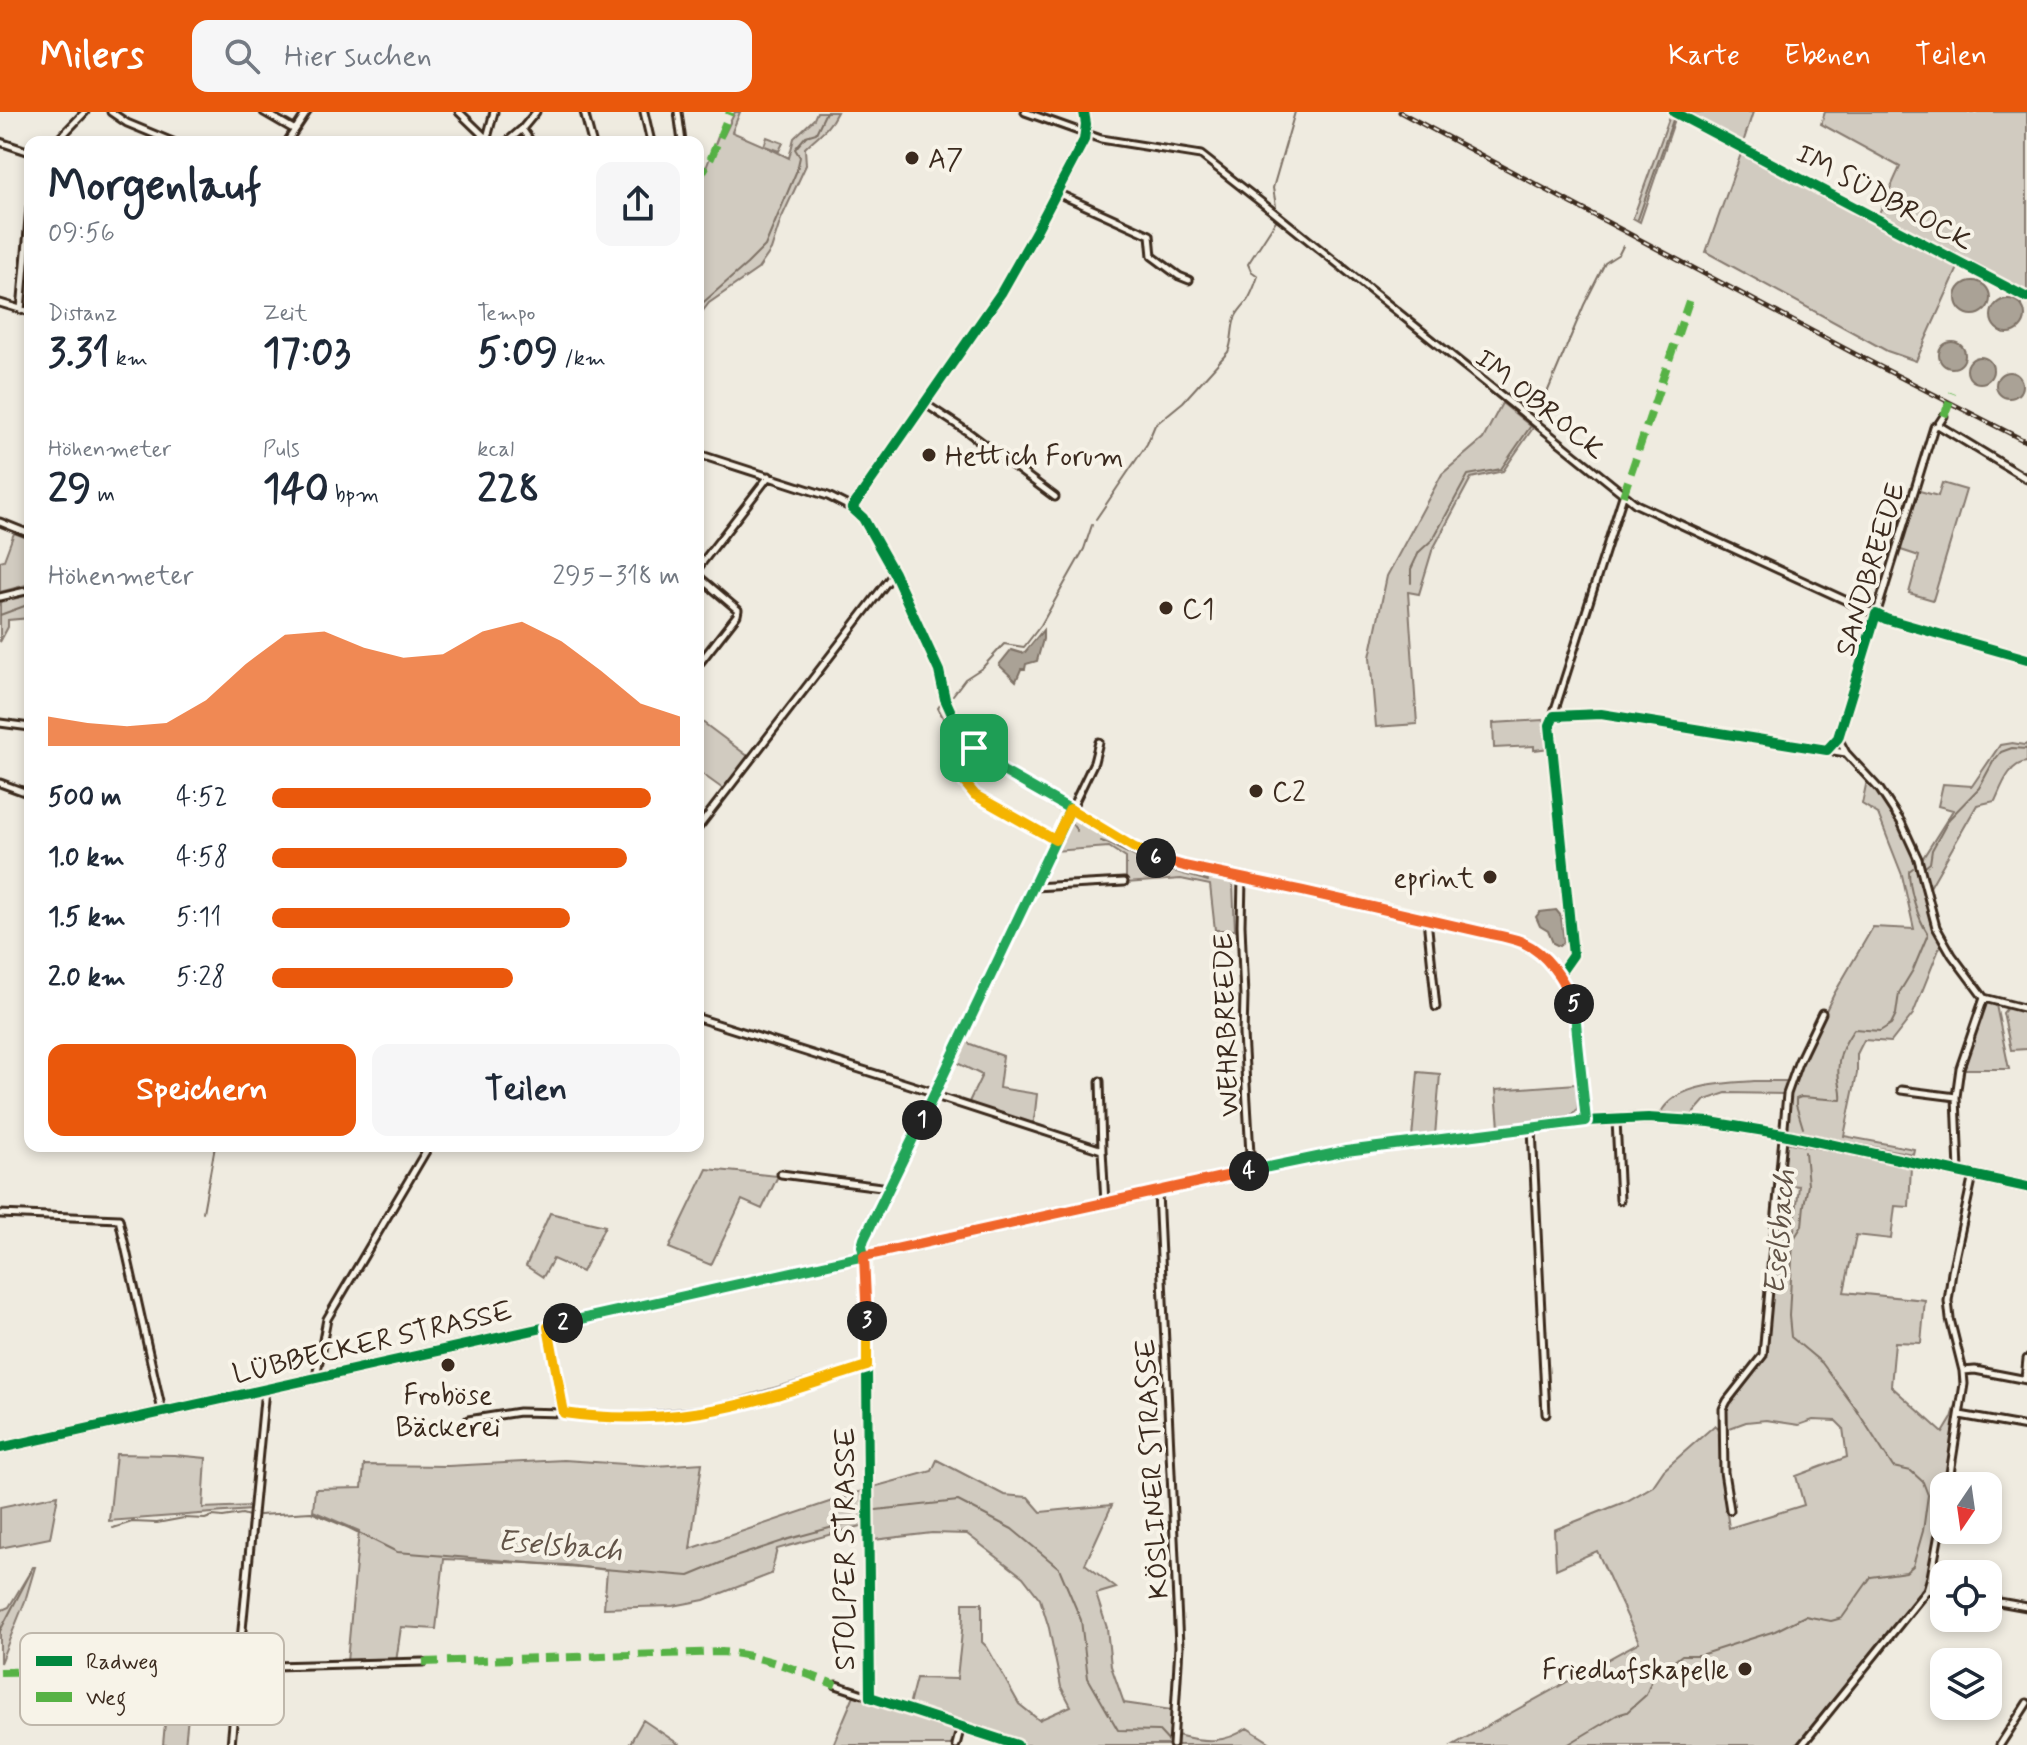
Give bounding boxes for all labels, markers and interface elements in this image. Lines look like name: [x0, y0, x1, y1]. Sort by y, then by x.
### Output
search box: [192, 20, 752, 92]
text: Milers: [40, 32, 144, 81]
icon: search: [220, 34, 264, 78]
text: Hier suchen: [284, 37, 432, 76]
text: Karte: [1668, 38, 1740, 75]
text: Ebenen: [1784, 38, 1871, 75]
text: Teilen: [1915, 38, 1987, 75]
street label: IM SÜDBROCK: [1789, 136, 1979, 260]
place label: A7: [928, 142, 963, 179]
marker: A7: [903, 149, 921, 167]
text: Morgenlauf: [48, 158, 261, 216]
button: share: [596, 162, 680, 246]
text: 09:56: [48, 217, 115, 251]
text: Distanz: [48, 300, 117, 328]
text: Zeit: [263, 300, 307, 328]
text: Tempo: [477, 300, 536, 328]
text: 3.31: [48, 328, 110, 380]
text: 17:03: [263, 328, 351, 380]
text: 5:09: [477, 328, 558, 380]
street label: IM OBROCK: [1467, 341, 1612, 469]
text: km: [110, 345, 148, 373]
text: /km: [558, 345, 606, 373]
text: Höhenmeter: [48, 436, 171, 464]
text: Puls: [263, 436, 300, 464]
text: kcal: [477, 436, 514, 464]
place label: Hettich Forum: [945, 439, 1124, 476]
marker: Hettich Forum: [920, 446, 938, 464]
text: 29: [48, 464, 91, 516]
text: 140: [263, 464, 329, 516]
text: 228: [477, 464, 540, 516]
street label: SANDBREEDE: [1827, 478, 1915, 661]
text: m: [91, 481, 115, 509]
text: bpm: [329, 481, 379, 509]
text: Höhenmeter: [48, 560, 194, 594]
text: 295–318 m: [553, 560, 680, 594]
place label: C1: [1182, 592, 1214, 629]
marker: C1: [1157, 599, 1175, 617]
pin: [940, 714, 1008, 782]
icon: arrive: [952, 726, 996, 770]
place label: C2: [1272, 775, 1306, 812]
text: 500 m: [48, 781, 122, 815]
text: 4:52: [176, 781, 227, 815]
marker: C2: [1247, 782, 1265, 800]
pin: 6: [1136, 838, 1176, 878]
text: 1.0 km: [48, 841, 125, 875]
text: 4:58: [176, 841, 228, 875]
text: 6: [1150, 844, 1162, 872]
place label: eprint: [1393, 861, 1475, 898]
marker: eprint: [1481, 868, 1499, 886]
text: 1.5 km: [48, 901, 126, 935]
text: 5:11: [176, 901, 221, 935]
street label: WEHRBREEDE: [1206, 932, 1249, 1117]
text: 2.0 km: [48, 961, 126, 995]
text: 5:28: [176, 961, 226, 995]
pin: 5: [1554, 984, 1594, 1024]
text: 5: [1567, 990, 1581, 1018]
button: Speichern: [48, 1044, 356, 1136]
button: Teilen: [372, 1044, 680, 1136]
pin: 1: [902, 1100, 942, 1140]
text: 1: [917, 1106, 927, 1134]
pin: 4: [1229, 1151, 1269, 1191]
text: 4: [1243, 1157, 1255, 1185]
water label: Eselsbach: [1756, 1168, 1805, 1296]
street label: LÜBBECKER STRASSE: [229, 1293, 516, 1394]
pin: 3: [847, 1301, 887, 1341]
pin: 2: [543, 1303, 583, 1343]
text: 3: [862, 1307, 872, 1335]
text: 2: [558, 1309, 568, 1337]
street label: KÖSLINER STRASSE: [1128, 1338, 1179, 1600]
marker: Froböse Bäckerei: [439, 1356, 457, 1374]
place label: Froböse Bäckerei: [396, 1378, 500, 1447]
street label: STOLPER STRASSE: [828, 1427, 865, 1671]
north arrow: [1930, 1472, 2002, 1544]
map controls: [1930, 1472, 2002, 1720]
water label: Eselsbach: [496, 1522, 624, 1571]
button: locate: [1930, 1560, 2002, 1632]
legend: [20, 1633, 284, 1725]
button: layers: [1930, 1648, 2002, 1720]
text: Radweg: [86, 1649, 158, 1678]
place label: Friedhofskapelle: [1542, 1653, 1729, 1690]
marker: Friedhofskapelle: [1736, 1660, 1754, 1678]
text: Weg: [86, 1685, 126, 1716]

